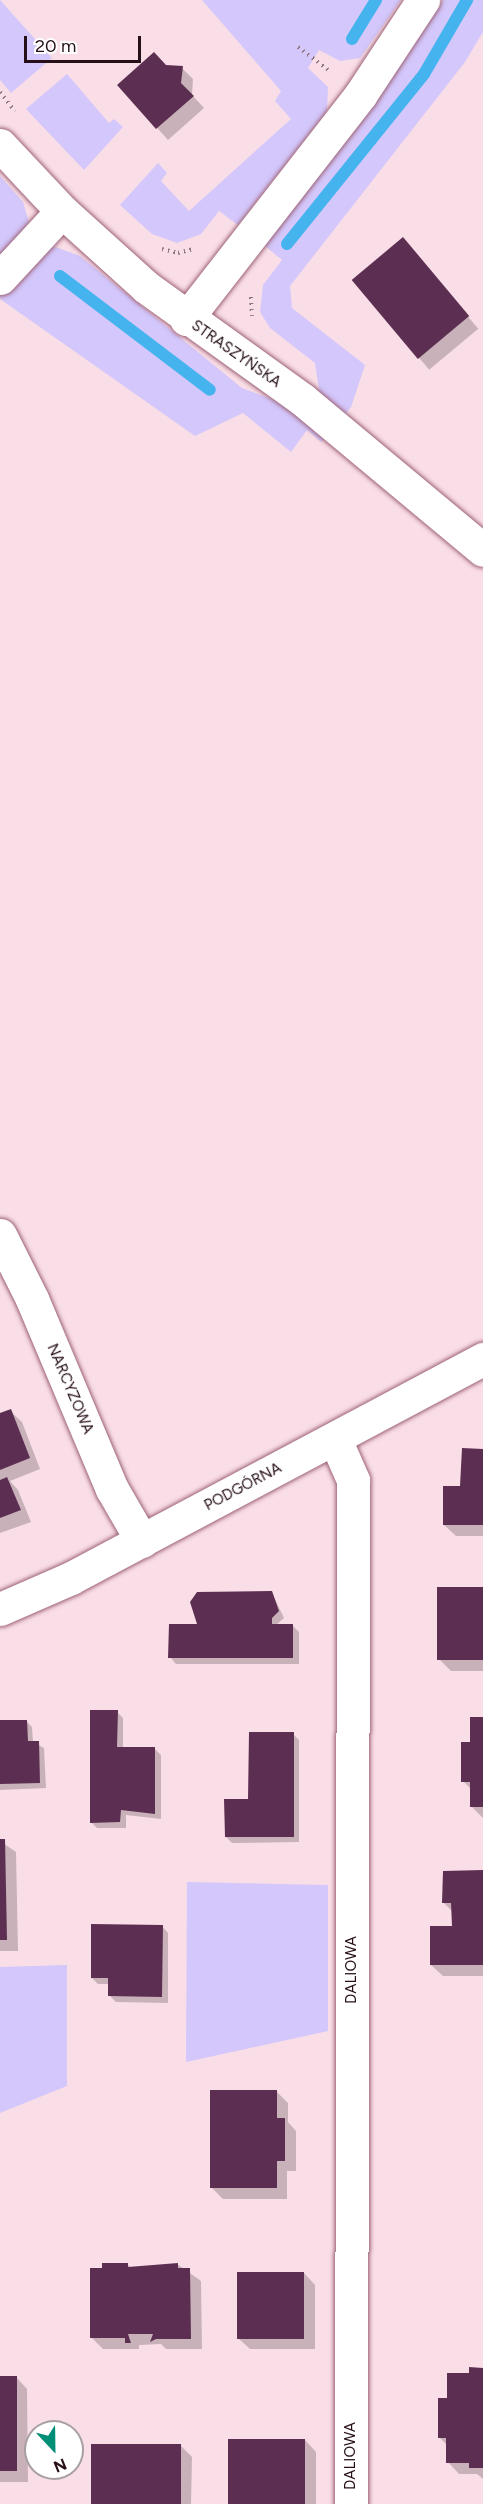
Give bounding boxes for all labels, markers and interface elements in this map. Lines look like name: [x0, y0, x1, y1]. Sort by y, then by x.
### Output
scale bar: [27, 24, 144, 62]
text: 20 m: [35, 35, 76, 57]
street label: STRASZYŃSKA: [188, 316, 284, 392]
street label: NARCYZOWA: [43, 1341, 97, 1437]
street label: PODGÓRNA: [201, 1459, 285, 1515]
street label: DALIOWA: [343, 1936, 361, 2004]
north arrow: [24, 2420, 84, 2480]
street label: DALIOWA: [342, 2422, 360, 2490]
text: N: [51, 2454, 69, 2476]

